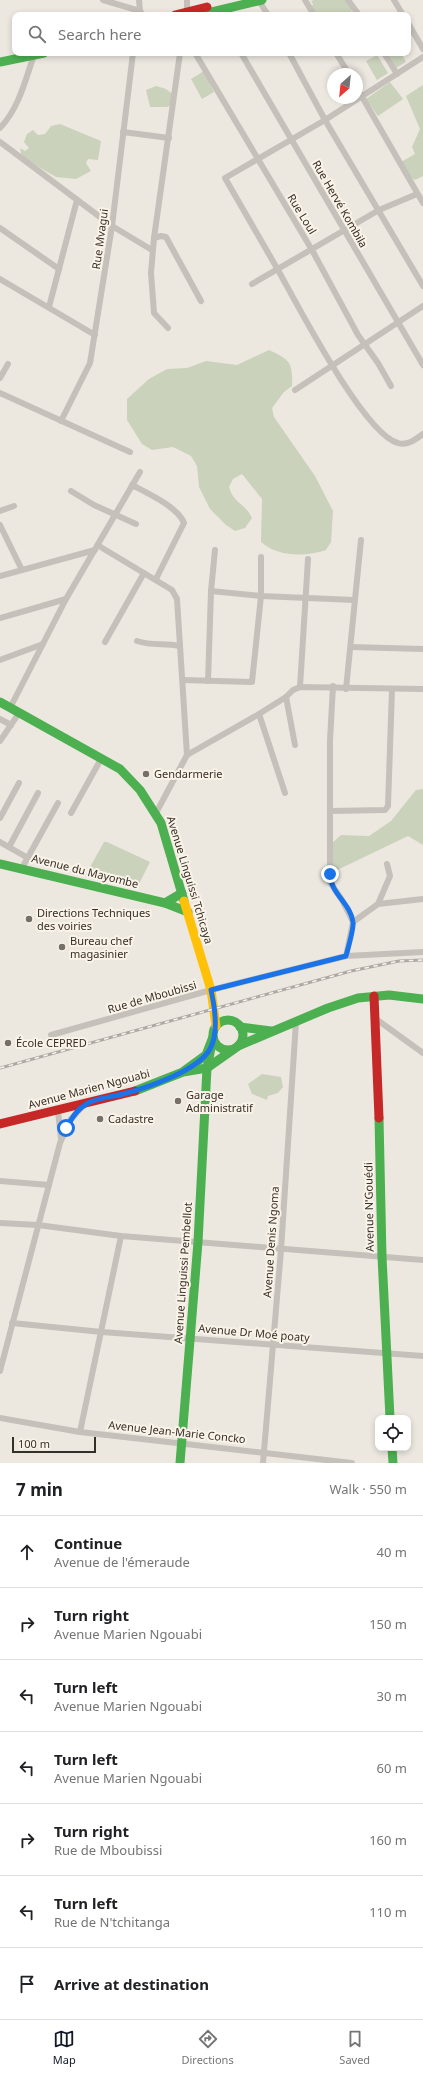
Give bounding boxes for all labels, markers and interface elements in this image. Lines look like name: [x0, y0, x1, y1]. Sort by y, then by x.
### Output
search box: [12, 12, 411, 56]
icon: search: [26, 23, 48, 45]
text: Search here: [58, 24, 141, 44]
north arrow: [327, 68, 363, 104]
street label: Rue Hervé Kombila: [309, 157, 372, 250]
street label: Rue Loul: [284, 191, 320, 237]
street label: Rue Mvagui: [88, 208, 111, 270]
place label: Gendarmerie: [154, 766, 223, 781]
marker: Gendarmerie: [141, 769, 151, 779]
street label: Avenue Linguissi Tchicaya: [164, 814, 217, 946]
street label: Avenue du Mayombe: [30, 850, 140, 891]
route end: [321, 865, 339, 883]
place label: Directions Techniques des voiries: [37, 905, 150, 933]
marker: Directions Techniques des voiries: [24, 914, 34, 924]
place label: Bureau chef magasinier: [70, 933, 134, 961]
marker: Bureau chef magasinier: [57, 942, 67, 952]
street label: Rue de Mboubissi: [106, 977, 198, 1016]
place label: École CEPRED: [16, 1035, 87, 1050]
marker: École CEPRED: [3, 1038, 13, 1048]
street label: Avenue Marien Ngouabi: [26, 1065, 151, 1112]
place label: Garage Administratif: [186, 1087, 254, 1115]
marker: Garage Administratif: [173, 1096, 183, 1106]
place label: Cadastre: [108, 1111, 154, 1126]
marker: Cadastre: [95, 1114, 105, 1124]
route start: [57, 1119, 75, 1137]
street label: Avenue N'Gouédi: [360, 1162, 377, 1252]
street label: Avenue Denis Ngoma: [259, 1186, 282, 1298]
street label: Avenue Linguissi Pembellot: [170, 1202, 195, 1344]
street label: Avenue Dr Moé poaty: [198, 1320, 311, 1345]
map controls: [375, 1415, 411, 1451]
button: locate: [375, 1415, 411, 1451]
street label: Avenue Jean-Marie Concko: [108, 1417, 247, 1446]
scale bar: [12, 1435, 96, 1454]
text: 100 m: [18, 1436, 50, 1451]
text: 7 min: [16, 1478, 63, 1501]
text: Walk · 550 m: [329, 1480, 407, 1498]
text: Continue: [54, 1533, 122, 1553]
icon: ahead: [16, 1541, 38, 1563]
text: 40 m: [377, 1543, 407, 1561]
text: Avenue de l'émeraude: [54, 1553, 190, 1571]
text: Turn right: [54, 1605, 129, 1625]
icon: right: [16, 1613, 38, 1635]
text: 150 m: [369, 1615, 407, 1633]
text: Avenue Marien Ngouabi: [54, 1625, 202, 1643]
text: Turn left: [54, 1677, 118, 1697]
icon: left: [16, 1685, 38, 1707]
text: 30 m: [377, 1687, 407, 1705]
text: Avenue Marien Ngouabi: [54, 1697, 202, 1715]
text: Turn left: [54, 1749, 118, 1769]
icon: left: [16, 1757, 38, 1779]
text: 60 m: [377, 1759, 407, 1777]
text: Avenue Marien Ngouabi: [54, 1769, 202, 1787]
text: Turn right: [54, 1821, 129, 1841]
icon: right: [16, 1829, 38, 1851]
text: 160 m: [369, 1831, 407, 1849]
text: Rue de Mboubissi: [54, 1841, 162, 1859]
text: Turn left: [54, 1893, 118, 1913]
icon: left: [16, 1901, 38, 1923]
text: 110 m: [369, 1903, 407, 1921]
text: Rue de N'tchitanga: [54, 1913, 170, 1931]
icon: arrive: [16, 1973, 38, 1995]
text: Arrive at destination: [54, 1974, 209, 1994]
tab: Map: [53, 2028, 76, 2067]
tab: Directions: [181, 2028, 234, 2067]
tab: Saved: [339, 2028, 370, 2067]

